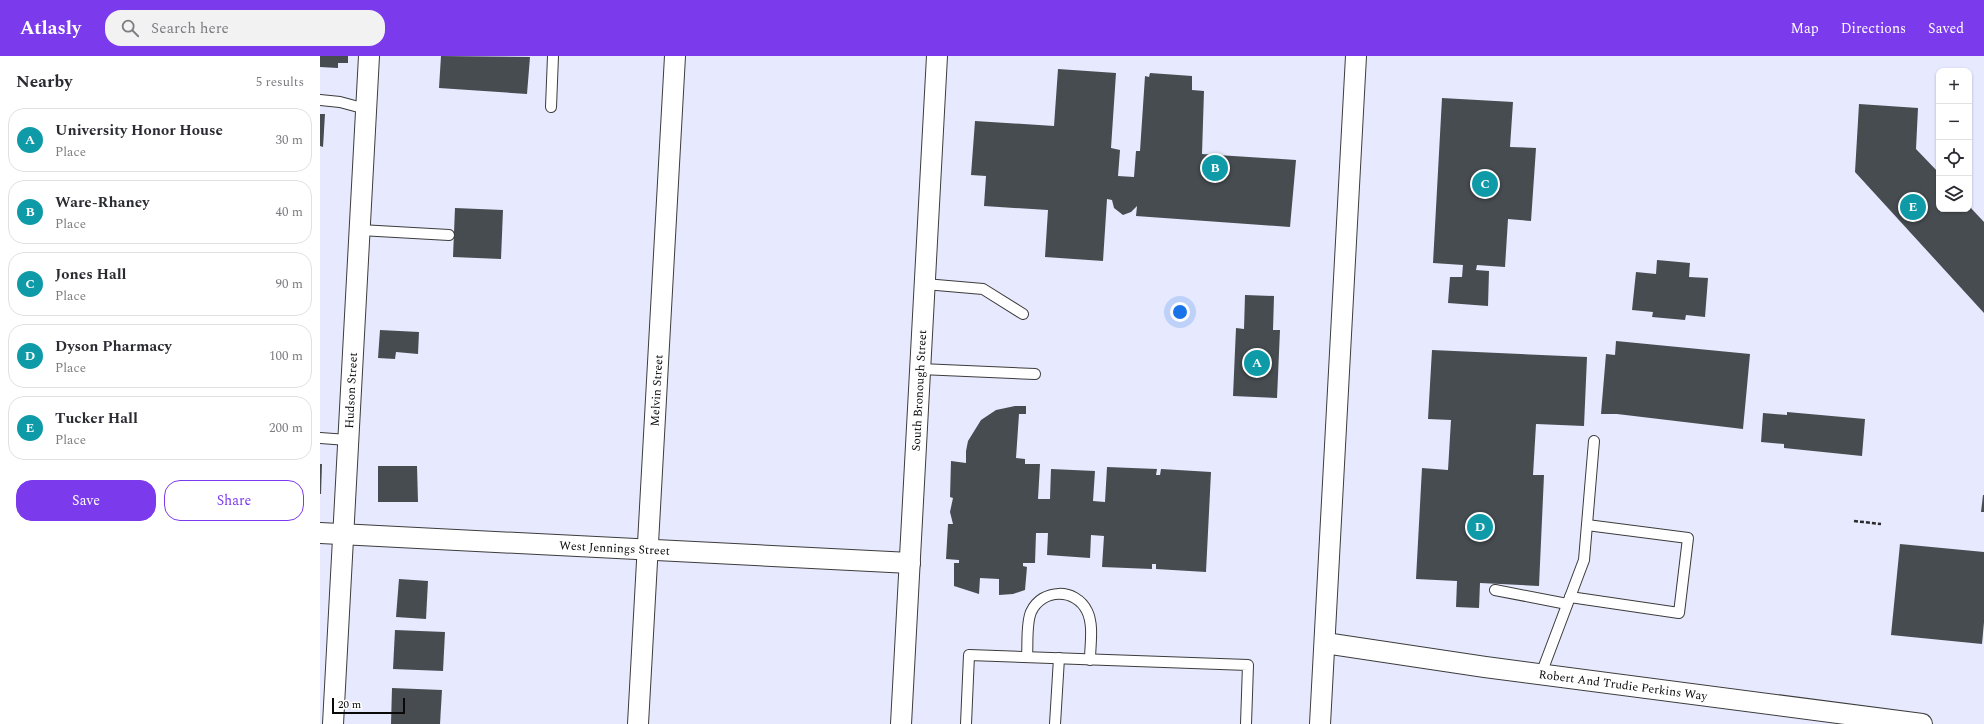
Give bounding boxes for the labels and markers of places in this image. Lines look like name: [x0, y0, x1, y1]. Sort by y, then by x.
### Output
pin: B: [1202, 153, 1228, 183]
pin: C: [1472, 169, 1498, 199]
pin: E: [1900, 192, 1926, 222]
pin: A: [1244, 348, 1270, 378]
pin: D: [1467, 512, 1493, 542]

